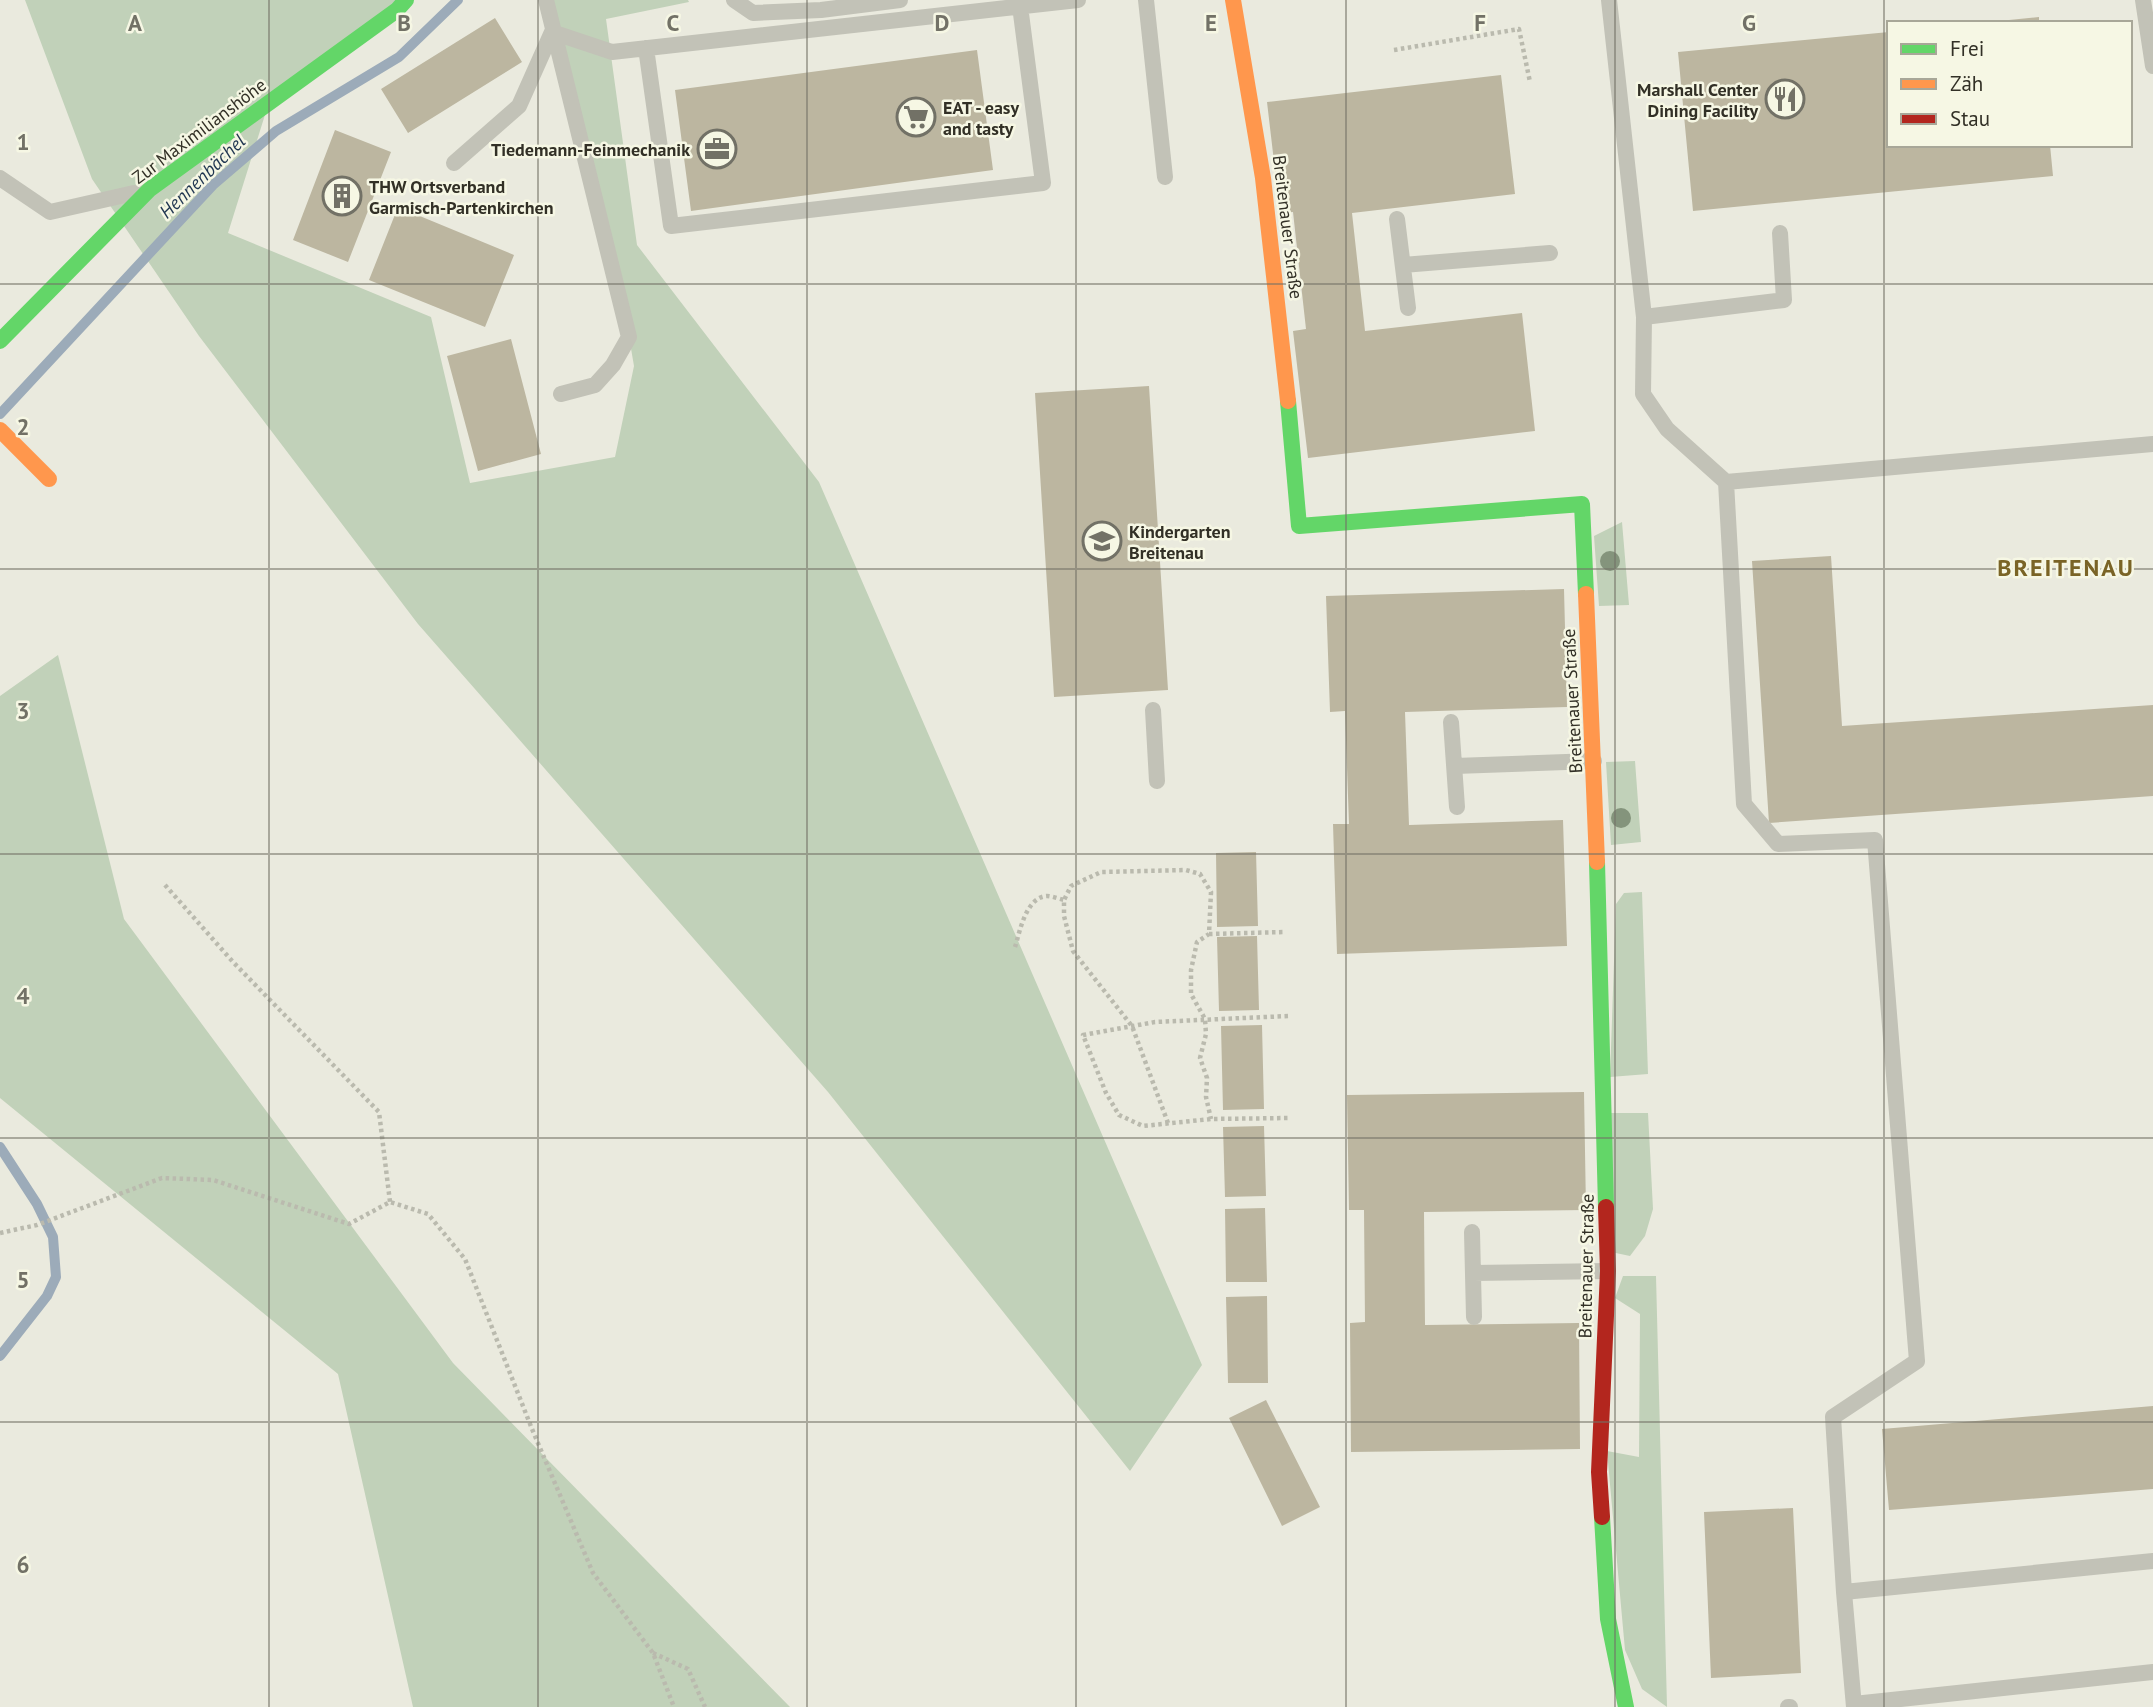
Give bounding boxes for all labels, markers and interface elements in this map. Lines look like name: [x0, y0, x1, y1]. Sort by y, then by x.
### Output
text: A: [128, 8, 142, 37]
text: B: [397, 8, 411, 37]
text: C: [667, 8, 680, 37]
text: D: [935, 8, 949, 37]
text: E: [1205, 8, 1217, 37]
text: F: [1474, 8, 1486, 37]
text: G: [1742, 8, 1756, 37]
legend: [1887, 21, 2132, 147]
text: Frei: [1950, 35, 1984, 62]
text: Zäh: [1950, 70, 1983, 97]
street label: Zur Maximilianshöhe: [128, 73, 270, 189]
place label: Marshall Center Dining Facility: [1637, 78, 1759, 122]
restaurant icon: Marshall Center Dining Facility: [1764, 78, 1806, 120]
supermarket icon: EAT - easy and tasty: [895, 96, 937, 138]
place label: EAT - easy and tasty: [943, 96, 1019, 140]
text: Stau: [1950, 105, 1990, 132]
text: 1: [16, 127, 30, 156]
office icon: Tiedemann-Feinmechanik: [696, 128, 738, 170]
water label: Hennenbächel: [154, 129, 250, 223]
place label: Tiedemann-Feinmechanik: [491, 138, 690, 161]
street label: Breitenauer Straße: [1268, 154, 1308, 300]
building icon: THW Ortsverband Garmisch-Partenkirchen: [321, 175, 363, 217]
place label: THW Ortsverband Garmisch-Partenkirchen: [369, 175, 553, 219]
text: 2: [16, 412, 30, 441]
school or university icon: Kindergarten Breitenau: [1081, 520, 1123, 562]
place label: Kindergarten Breitenau: [1129, 520, 1231, 564]
district label: BREITENAU: [1997, 552, 2135, 583]
street label: Breitenauer Straße: [1557, 628, 1587, 774]
text: 3: [16, 696, 30, 725]
text: 4: [16, 981, 30, 1010]
street label: Breitenauer Straße: [1573, 1193, 1599, 1339]
text: 5: [16, 1265, 30, 1294]
text: 6: [16, 1550, 30, 1579]

